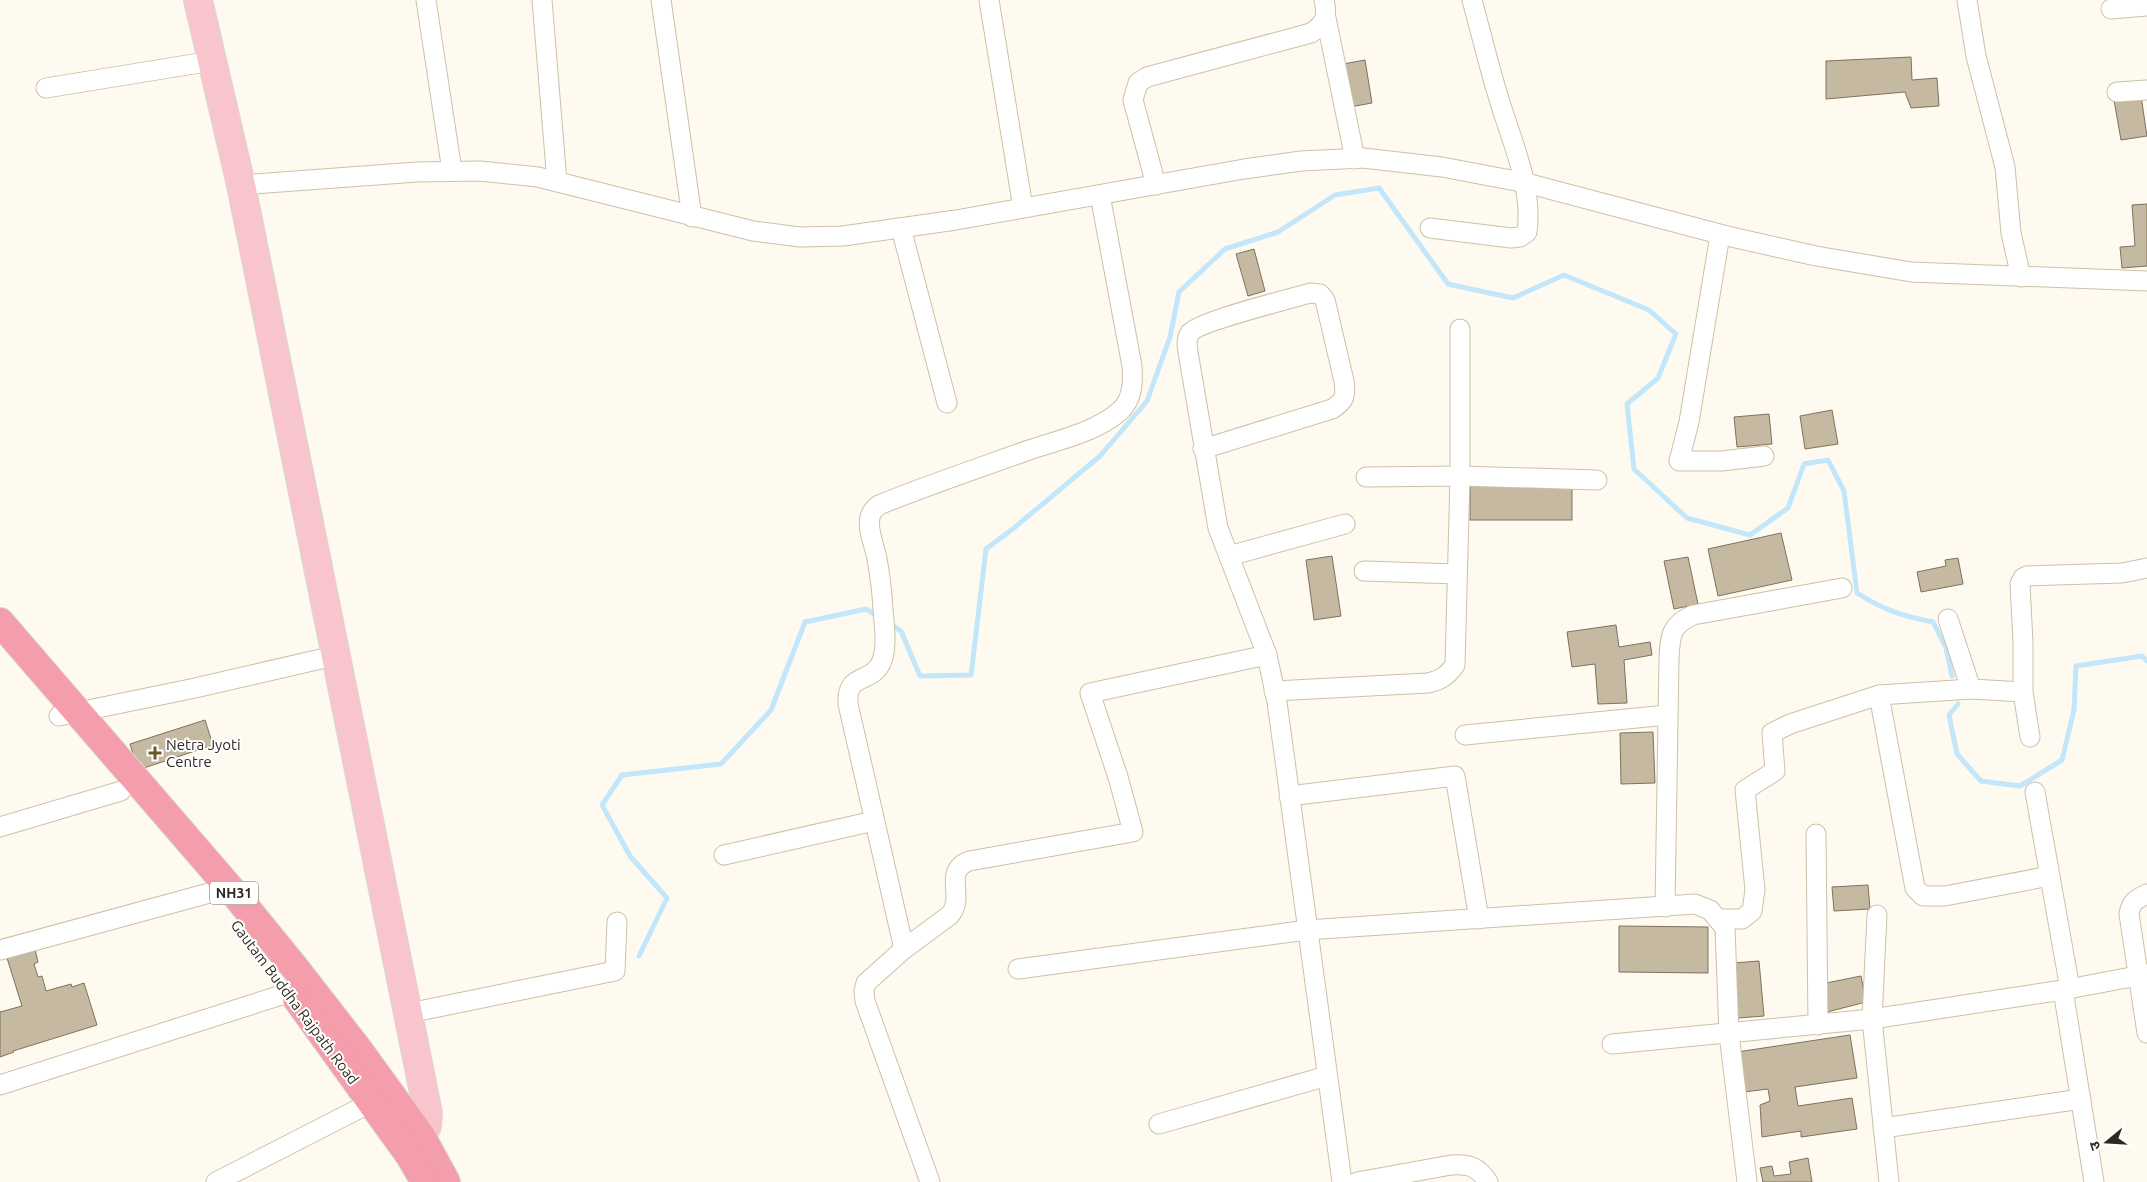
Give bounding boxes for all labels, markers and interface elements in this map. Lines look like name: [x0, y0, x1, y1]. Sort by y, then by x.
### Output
place label: Netra Jyoti Centre: [166, 736, 241, 770]
marker: Netra Jyoti Centre: [148, 746, 162, 760]
road number: NH31: [210, 881, 258, 904]
street label: Gautam Buddha Rajpath Road: [228, 917, 362, 1087]
north arrow: [2082, 1117, 2132, 1167]
text: उ: [2086, 1139, 2104, 1152]

